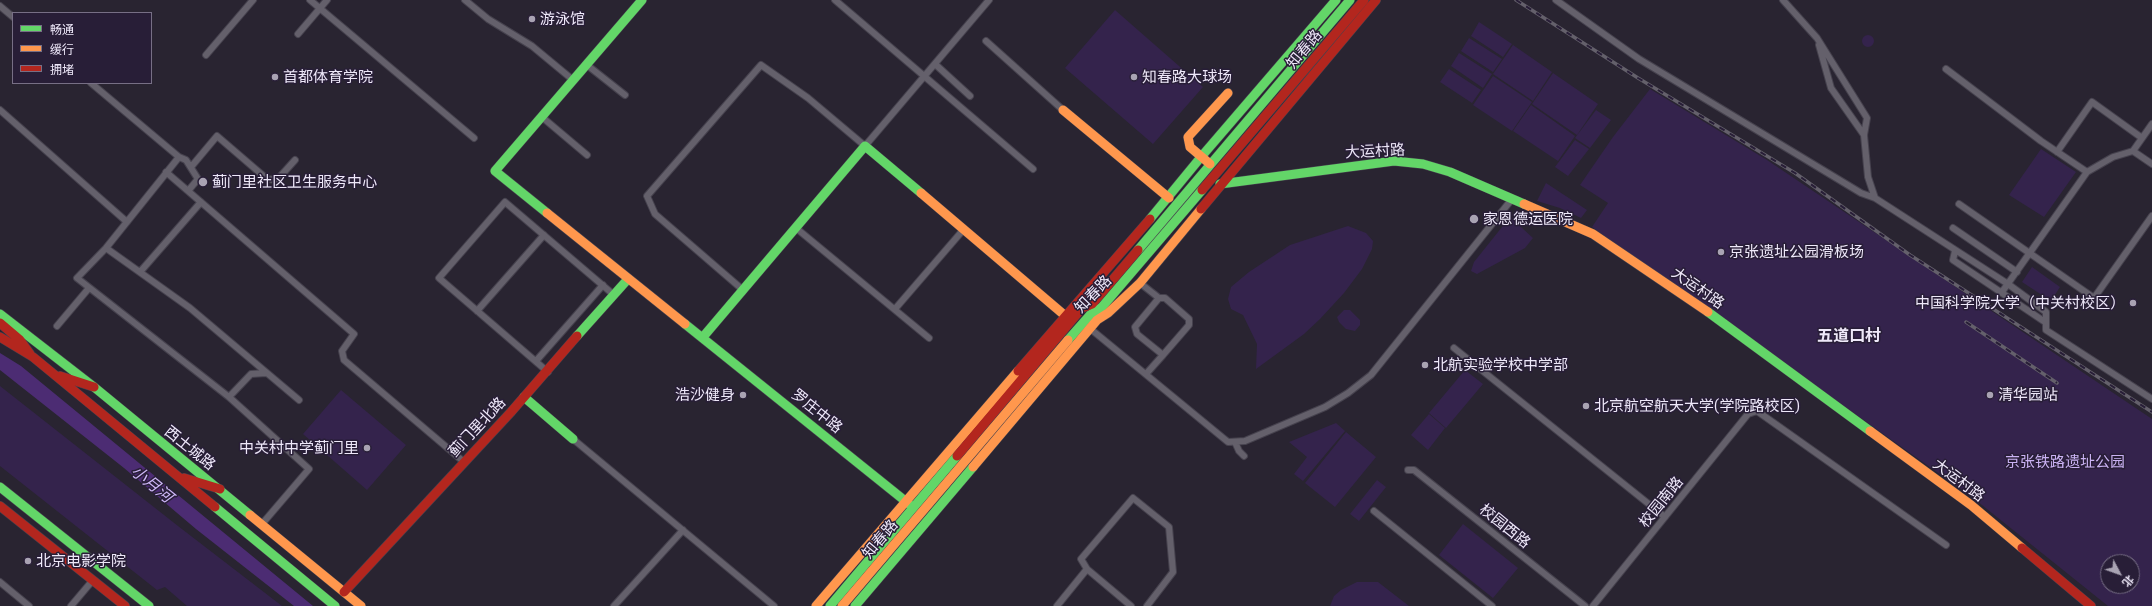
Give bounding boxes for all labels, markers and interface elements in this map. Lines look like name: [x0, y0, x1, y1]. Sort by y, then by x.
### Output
place label: 游泳馆: [540, 10, 585, 28]
legend: [12, 12, 152, 84]
marker: 游泳馆: [527, 14, 537, 24]
text: 畅通: [50, 22, 74, 36]
street label: 知春路: [1283, 26, 1325, 72]
text: 缓行: [50, 42, 74, 56]
text: 拥堵: [50, 62, 74, 76]
place label: 首都体育学院: [283, 68, 373, 86]
place label: 知春路大球场: [1142, 68, 1232, 86]
marker: 首都体育学院: [270, 72, 280, 82]
marker: 知春路大球场: [1129, 72, 1139, 82]
street label: 大运村路: [1345, 140, 1405, 162]
place label: 蓟门里社区卫生服务中心: [212, 173, 377, 191]
marker: 蓟门里社区卫生服务中心: [197, 176, 209, 188]
place label: 家恩德运医院: [1483, 210, 1573, 228]
marker: 家恩德运医院: [1468, 213, 1480, 225]
place label: 京张遗址公园滑板场: [1729, 243, 1864, 261]
marker: 京张遗址公园滑板场: [1716, 247, 1726, 257]
street label: 大运村路: [1668, 263, 1728, 313]
street label: 知春路: [1071, 272, 1115, 316]
place label: 中国科学院大学（中关村校区）: [1915, 294, 2125, 312]
marker: 中国科学院大学（中关村校区）: [2128, 298, 2138, 308]
district label: 五道口村: [1817, 326, 1881, 346]
place label: 北航实验学校中学部: [1433, 356, 1568, 374]
marker: 北航实验学校中学部: [1420, 360, 1430, 370]
street label: 罗庄中路: [788, 385, 846, 437]
place label: 浩沙健身: [675, 386, 735, 404]
place label: 清华园站: [1998, 386, 2058, 404]
marker: 浩沙健身: [738, 390, 748, 400]
marker: 清华园站: [1985, 390, 1995, 400]
street label: 蓟门里北路: [445, 393, 509, 461]
place label: 北京航空航天大学(学院路校区): [1594, 397, 1800, 415]
marker: 北京航空航天大学(学院路校区): [1581, 401, 1591, 411]
street label: 西土城路: [161, 422, 219, 474]
place label: 中关村中学蓟门里: [239, 439, 359, 457]
marker: 中关村中学蓟门里: [362, 443, 372, 453]
park label: 京张铁路遗址公园: [2005, 453, 2125, 471]
street label: 大运村路: [1930, 455, 1988, 505]
water label: 小月河: [127, 461, 177, 507]
street label: 校园南路: [1635, 473, 1687, 531]
street label: 校园西路: [1476, 500, 1534, 552]
street label: 知春路: [859, 516, 901, 562]
place label: 北京电影学院: [36, 552, 126, 570]
north arrow: [2100, 554, 2140, 594]
marker: 北京电影学院: [23, 556, 33, 566]
text: 北: [2120, 573, 2137, 590]

